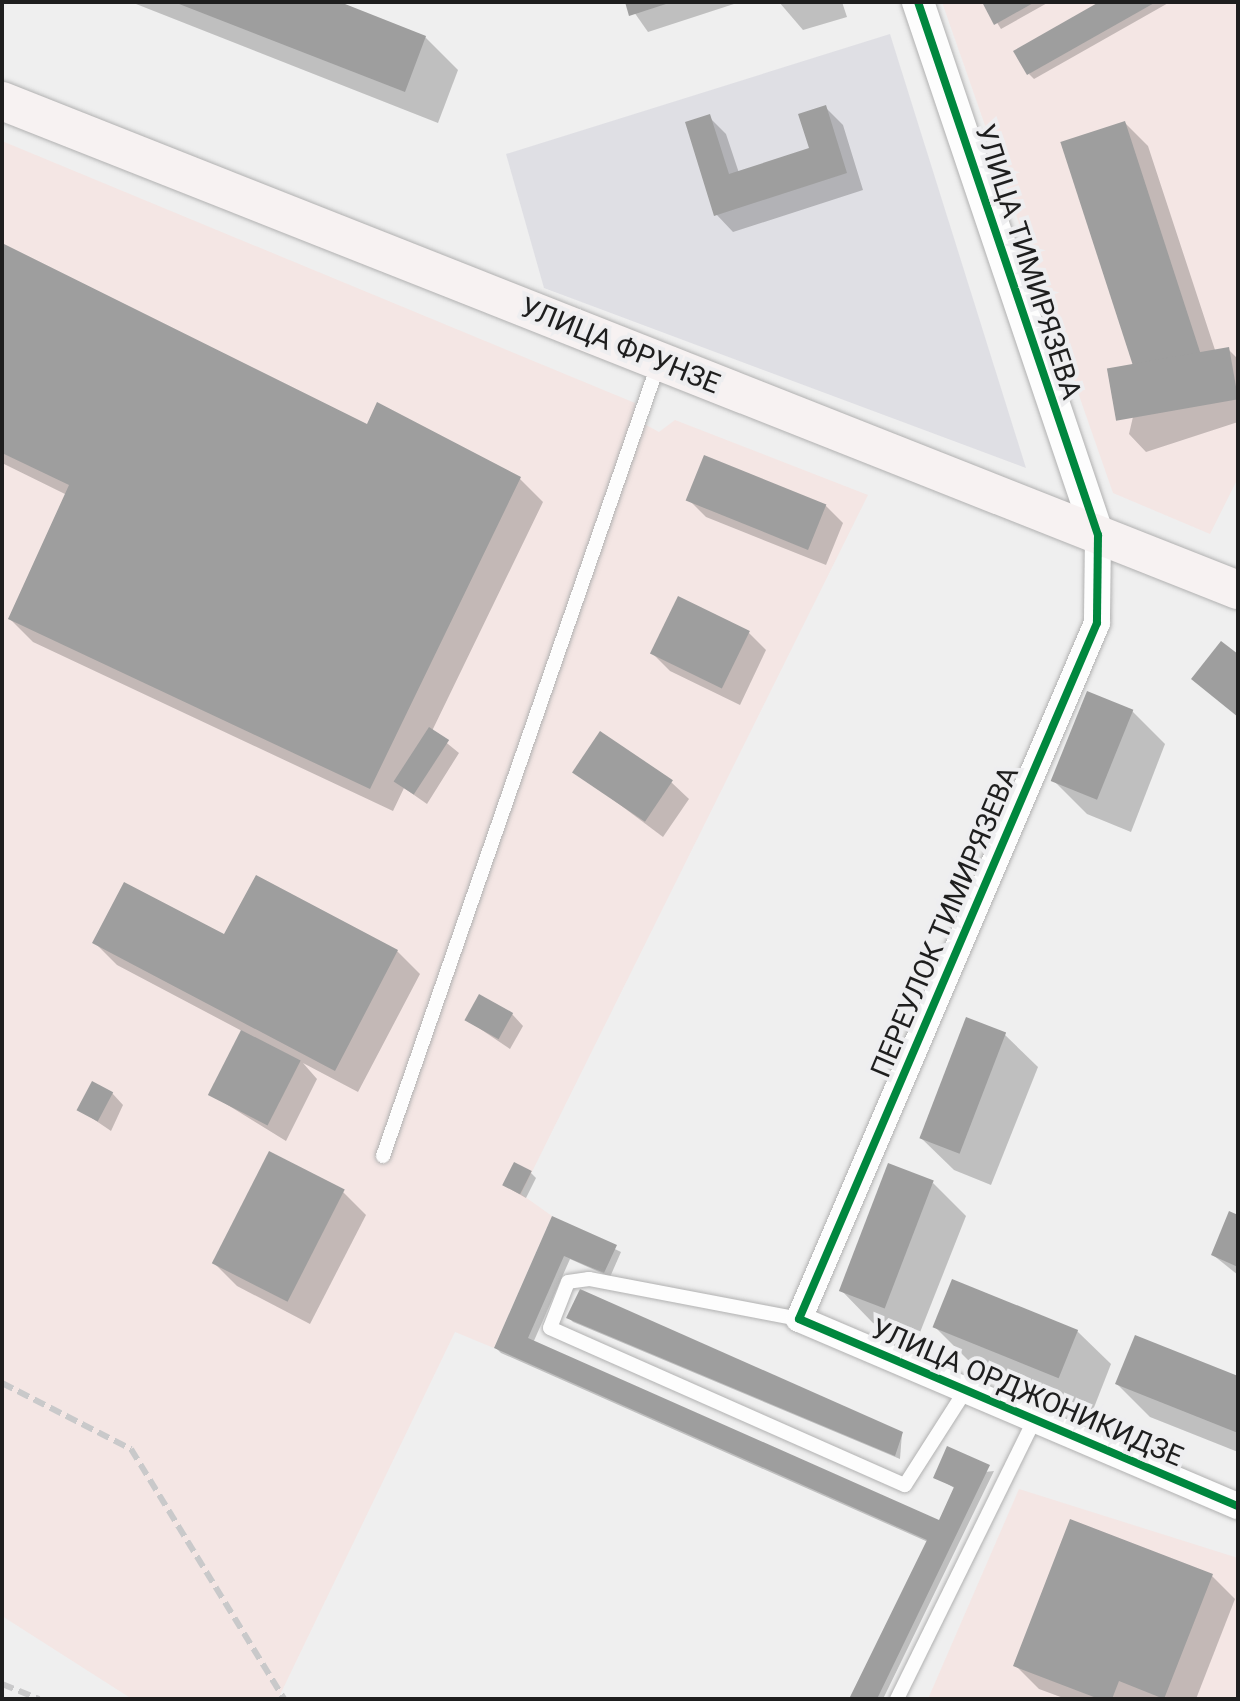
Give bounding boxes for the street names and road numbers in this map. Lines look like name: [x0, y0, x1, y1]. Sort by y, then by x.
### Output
street label: УЛИЦА ТИМИРЯЗЕВА: [968, 120, 1088, 404]
street label: УЛИЦА ФРУНЗЕ: [515, 291, 725, 401]
street label: ПЕРЕУЛОК ТИМИРЯЗЕВА: [864, 761, 1026, 1083]
street label: УЛИЦА ОРДЖОНИКИДЗЕ: [866, 1312, 1188, 1474]

